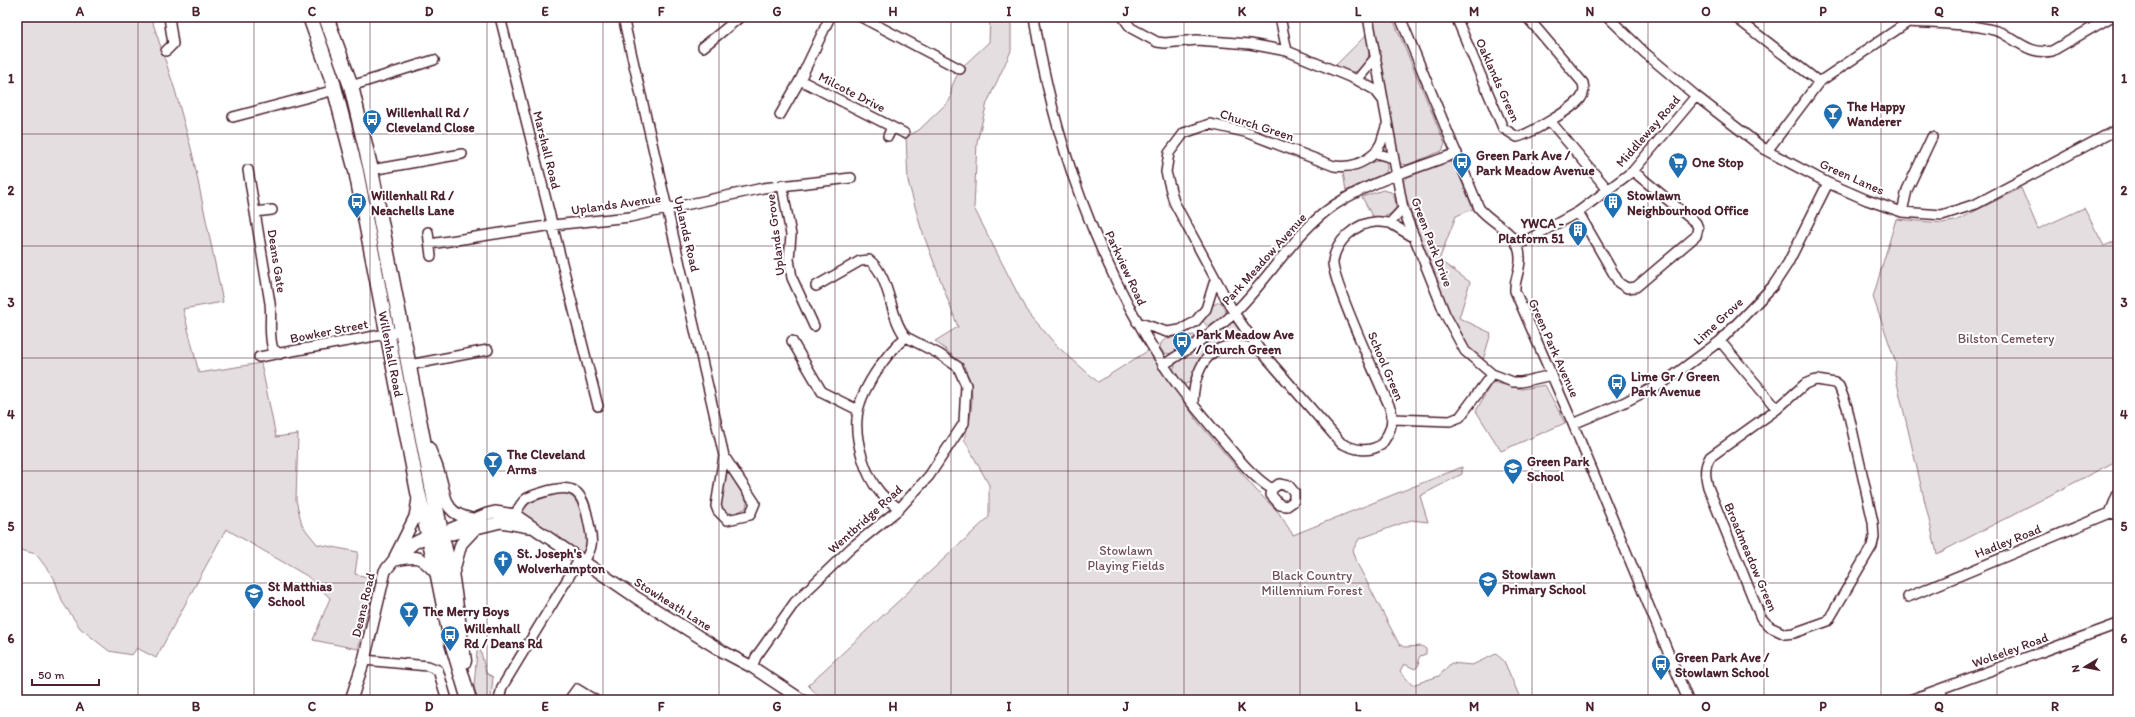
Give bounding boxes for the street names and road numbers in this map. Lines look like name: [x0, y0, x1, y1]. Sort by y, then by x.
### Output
street label: Oaklands Green: [1473, 36, 1523, 125]
street label: Milcote Drive: [816, 69, 888, 115]
street label: Middleway Road: [1613, 92, 1683, 170]
street label: Church Green: [1218, 106, 1297, 144]
street label: Marshall Road: [530, 109, 564, 191]
street label: Green Lanes: [1817, 156, 1887, 198]
street label: Uplands Avenue: [570, 190, 662, 218]
street label: Uplands Grove: [763, 193, 787, 277]
street label: Uplands Road: [671, 195, 703, 273]
street label: Green Park Drive: [1408, 195, 1456, 289]
street label: Park Meadow Avenue: [1219, 210, 1309, 308]
street label: Deans Gate: [265, 228, 289, 294]
street label: Parkview Road: [1102, 228, 1150, 308]
street label: Lime Grove: [1690, 294, 1746, 348]
street label: Green Park Avenue: [1525, 296, 1583, 400]
street label: Willenhall Road: [375, 310, 407, 398]
street label: Bowker Street: [289, 316, 369, 346]
street label: School Green: [1365, 329, 1407, 403]
street label: Wentbridge Road: [825, 482, 905, 556]
street label: Broadmeadow Green: [1721, 500, 1781, 614]
street label: Hadley Road: [1973, 521, 2043, 561]
street label: Deans Road: [348, 571, 378, 639]
street label: Stowheath Lane: [631, 574, 715, 634]
street label: Wolseley Road: [1970, 629, 2050, 671]

